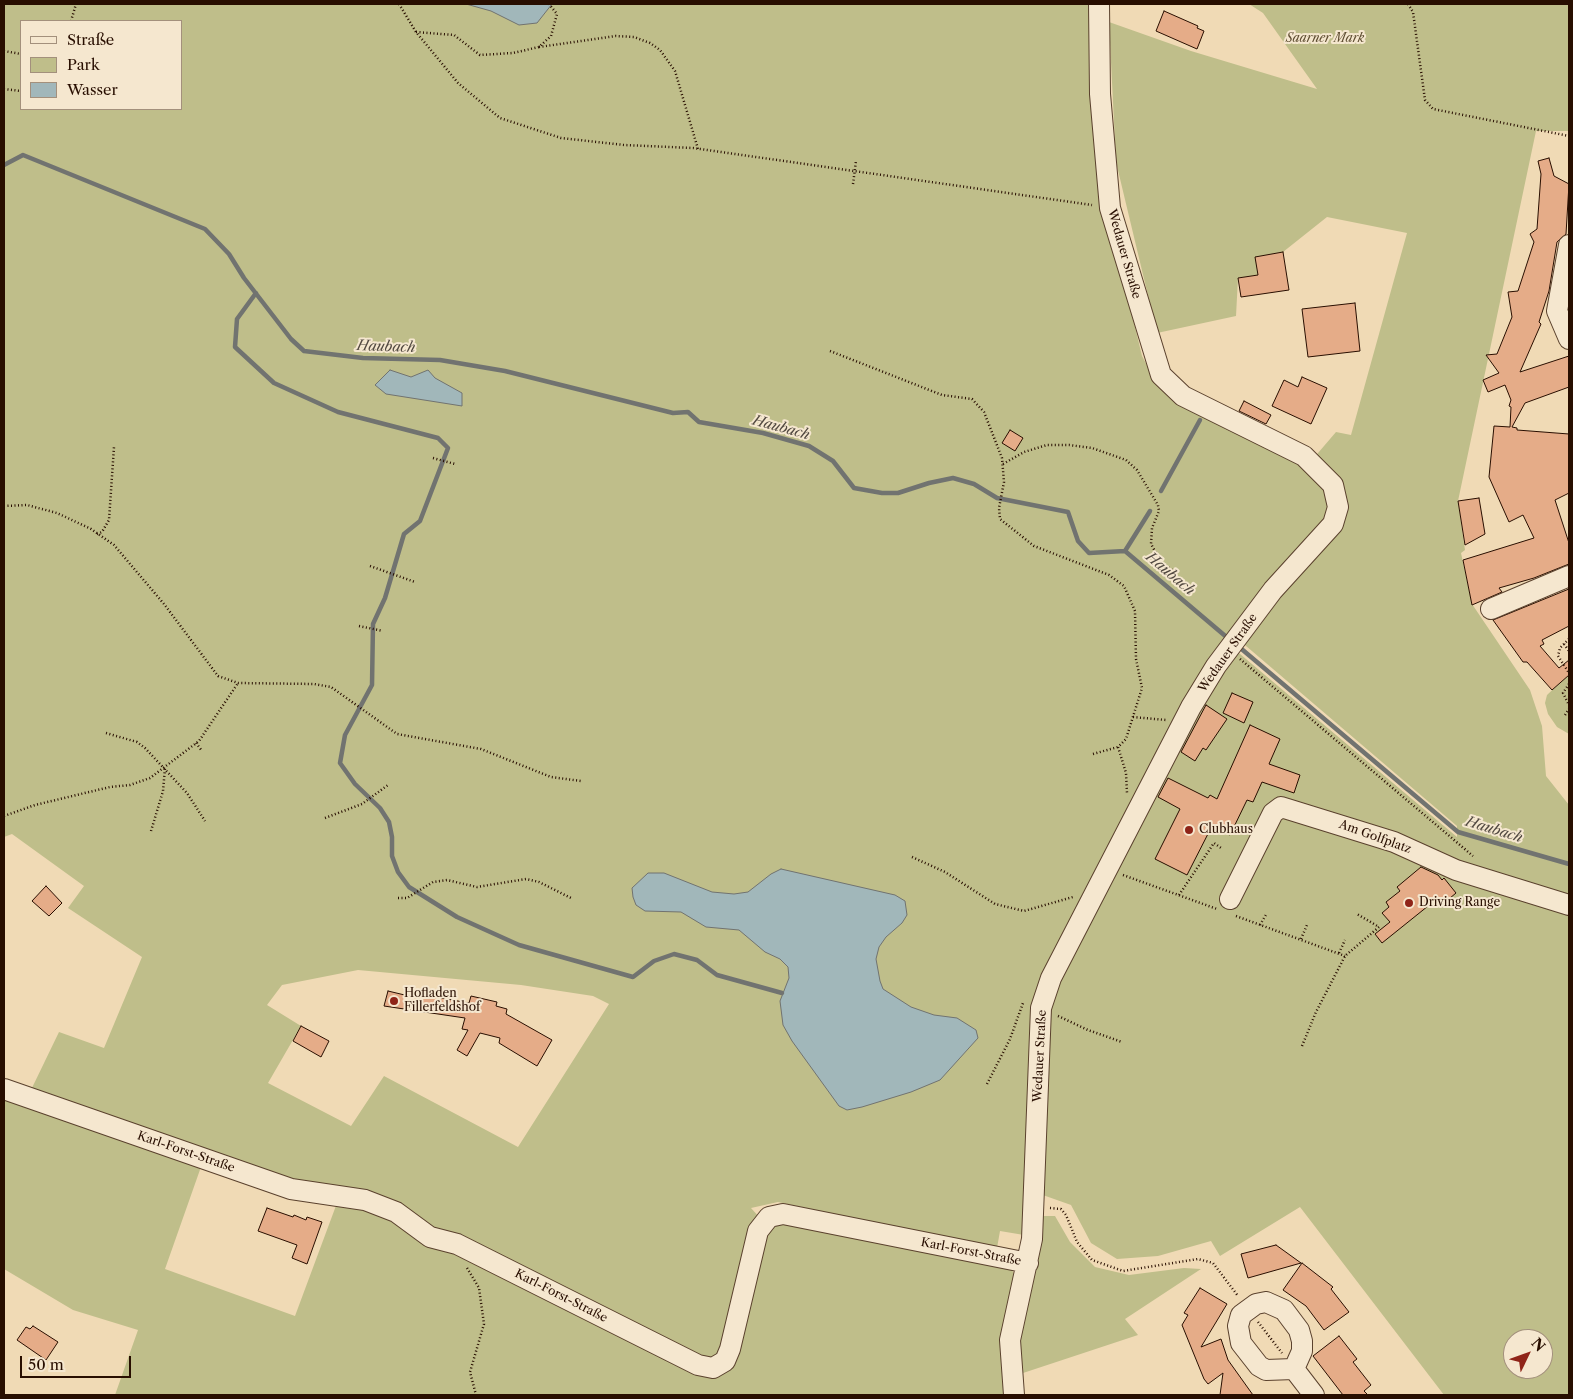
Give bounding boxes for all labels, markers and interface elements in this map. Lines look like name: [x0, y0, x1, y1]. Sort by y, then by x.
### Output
legend: [20, 20, 182, 110]
text: Straße: [67, 30, 114, 49]
park label: Saarner Mark: [1286, 32, 1364, 46]
text: Park: [67, 55, 100, 74]
text: Wasser: [67, 80, 118, 99]
street label: Wedauer Straße: [1104, 207, 1144, 301]
water label: Haubach: [356, 338, 416, 356]
water label: Haubach: [751, 412, 811, 444]
water label: Haubach: [1142, 549, 1198, 599]
street label: Wedauer Straße: [1196, 611, 1260, 695]
water label: Haubach: [1464, 813, 1524, 847]
street label: Am Golfplatz: [1337, 817, 1413, 857]
place label: Clubhaus: [1199, 823, 1253, 837]
marker: Clubhaus: [1183, 824, 1195, 836]
place label: Driving Range: [1419, 896, 1500, 910]
marker: Driving Range: [1403, 897, 1415, 909]
place label: Hofladen Fillerfeldshof: [404, 987, 480, 1015]
marker: Hofladen Fillerfeldshof: [388, 995, 400, 1007]
street label: Wedauer Straße: [1030, 1009, 1050, 1103]
street label: Karl-Forst-Straße: [135, 1129, 237, 1175]
street label: Karl-Forst-Straße: [920, 1235, 1022, 1269]
street label: Karl-Forst-Straße: [512, 1266, 610, 1326]
north arrow: [1503, 1329, 1553, 1379]
text: N: [1528, 1334, 1549, 1355]
scale bar: [22, 1346, 134, 1378]
text: 50 m: [28, 1355, 64, 1374]

